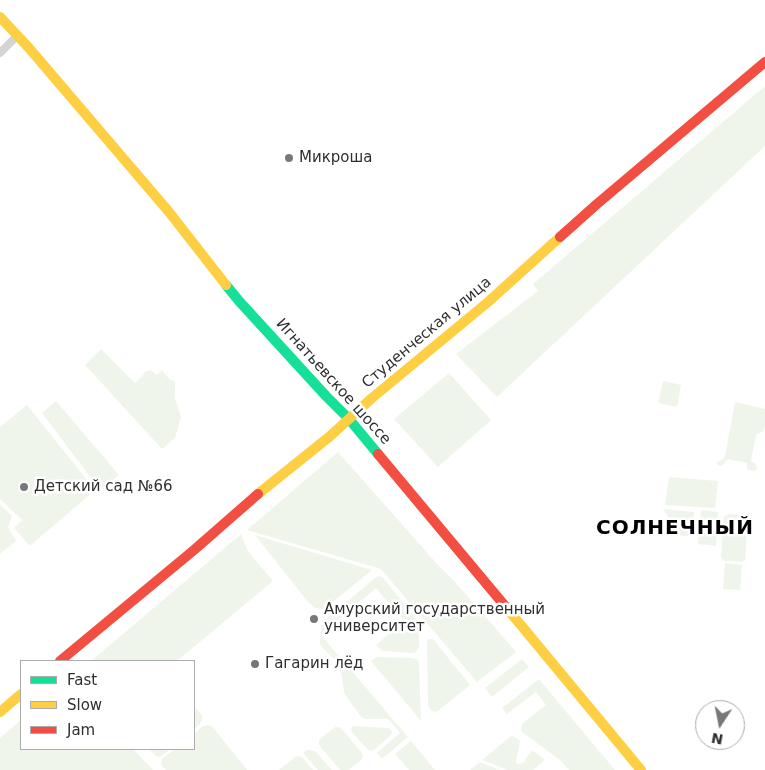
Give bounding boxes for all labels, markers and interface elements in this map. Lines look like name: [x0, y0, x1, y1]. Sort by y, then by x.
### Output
place label: Микроша: [299, 149, 372, 167]
marker: Микроша: [283, 152, 295, 164]
street label: Студенческая улица: [359, 274, 495, 392]
street label: Игнатьевское шоссе: [272, 315, 394, 449]
place label: Детский сад №66: [34, 478, 173, 496]
marker: Детский сад №66: [18, 481, 30, 493]
district label: СОЛНЕЧНЫЙ: [595, 517, 755, 541]
place label: Амурский государственный университет: [324, 601, 545, 636]
marker: Амурский государственный университет: [308, 613, 320, 625]
place label: Гагарин лёд: [265, 655, 363, 673]
marker: Гагарин лёд: [249, 658, 261, 670]
legend: [20, 660, 195, 750]
text: Fast: [67, 671, 97, 689]
text: Slow: [67, 696, 102, 714]
north arrow: [695, 700, 745, 750]
text: Jam: [67, 721, 95, 739]
text: N: [710, 730, 725, 748]

